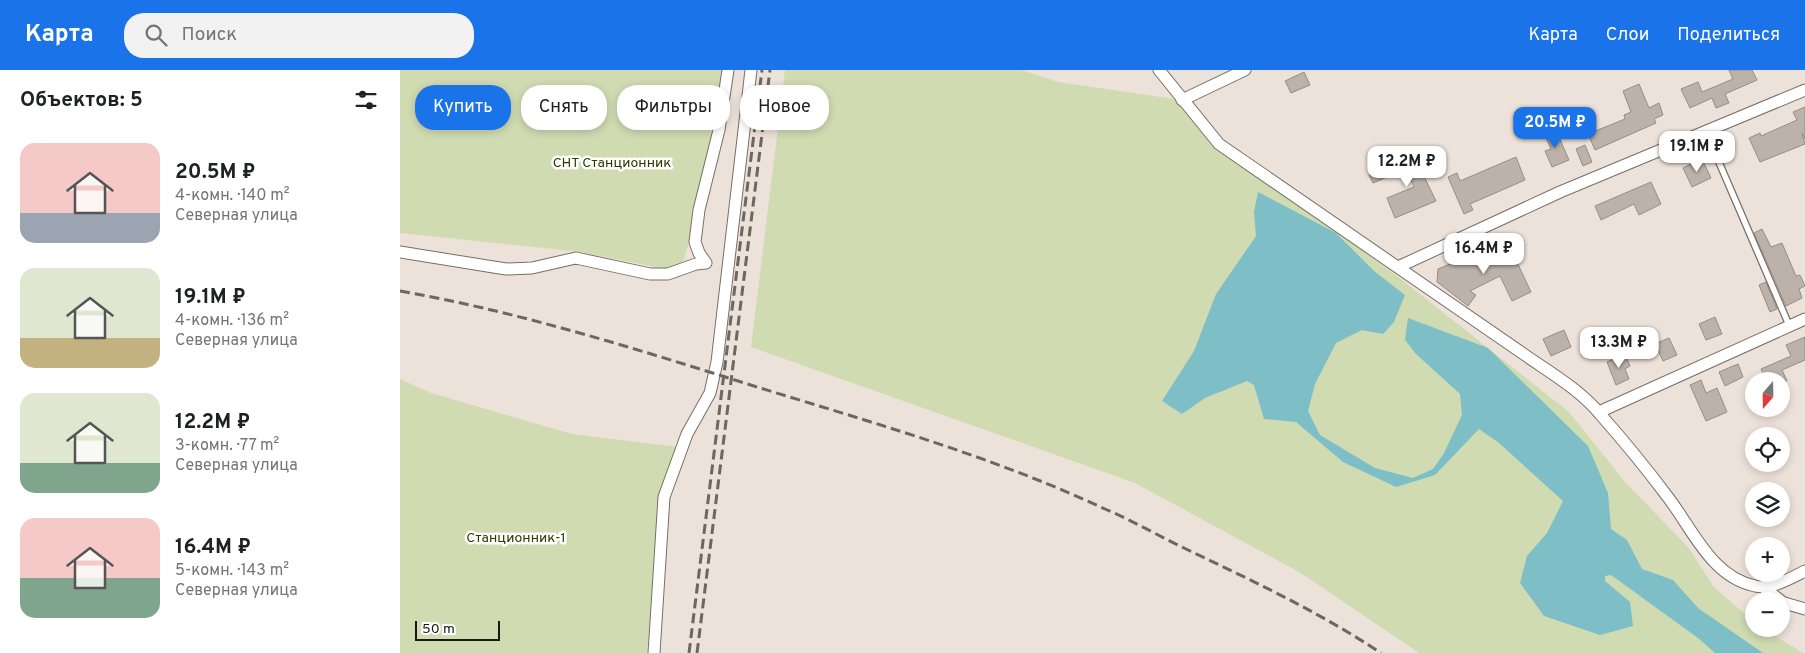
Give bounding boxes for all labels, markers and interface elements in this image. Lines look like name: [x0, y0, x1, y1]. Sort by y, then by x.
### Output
search box: [124, 13, 474, 58]
text: Карта: [25, 20, 94, 50]
icon: search: [142, 21, 170, 49]
text: Поиск: [182, 23, 237, 47]
text: Карта: [1528, 24, 1578, 47]
text: Слои: [1606, 24, 1649, 47]
text: Поделиться: [1677, 24, 1780, 47]
chip: Купить: [415, 85, 511, 130]
chip: Снять: [521, 85, 607, 130]
chip: Фильтры: [617, 85, 730, 130]
chip: Новое: [740, 85, 829, 130]
icon: filters: [352, 86, 380, 114]
text: Объектов: 5: [20, 87, 143, 114]
pin: 20.5M ₽: [1509, 106, 1601, 149]
text: 20.5M ₽: [1524, 113, 1586, 133]
pin: 19.1M ₽: [1651, 131, 1743, 173]
text: 19.1M ₽: [1670, 137, 1724, 157]
pin: 12.2M ₽: [1361, 146, 1453, 188]
text: 12.2M ₽: [1378, 152, 1436, 172]
park label: СНТ Станционник: [553, 155, 671, 172]
text: 20.5M ₽: [175, 159, 256, 186]
icon: home: [60, 163, 120, 223]
text: 4-комн. · 140 m²: [175, 186, 290, 206]
text: Северная улица: [175, 206, 298, 226]
pin: 16.4M ₽: [1438, 232, 1530, 275]
text: 16.4M ₽: [1455, 239, 1513, 259]
text: 19.1M ₽: [175, 284, 246, 311]
icon: home: [60, 288, 120, 348]
text: 4-комн. · 136 m²: [175, 311, 289, 331]
pin: 13.3M ₽: [1573, 326, 1665, 369]
text: Северная улица: [175, 331, 298, 351]
text: 13.3M ₽: [1591, 333, 1647, 353]
north arrow: [1745, 372, 1790, 418]
map controls: [1745, 372, 1790, 637]
text: 12.2M ₽: [175, 409, 250, 436]
icon: home: [60, 413, 120, 473]
button: locate: [1745, 427, 1790, 472]
text: 3-комн. · 77 m²: [175, 436, 279, 456]
text: Северная улица: [175, 456, 298, 476]
button: layers: [1745, 482, 1790, 527]
park label: Станционник-1: [466, 530, 566, 547]
text: 16.4M ₽: [175, 534, 251, 561]
button: +: [1745, 537, 1790, 582]
icon: home: [60, 538, 120, 598]
text: 5-комн. · 143 m²: [175, 561, 289, 581]
text: Северная улица: [175, 581, 298, 601]
button: −: [1745, 592, 1790, 637]
scale bar: [415, 618, 500, 641]
text: 50 m: [422, 621, 455, 638]

